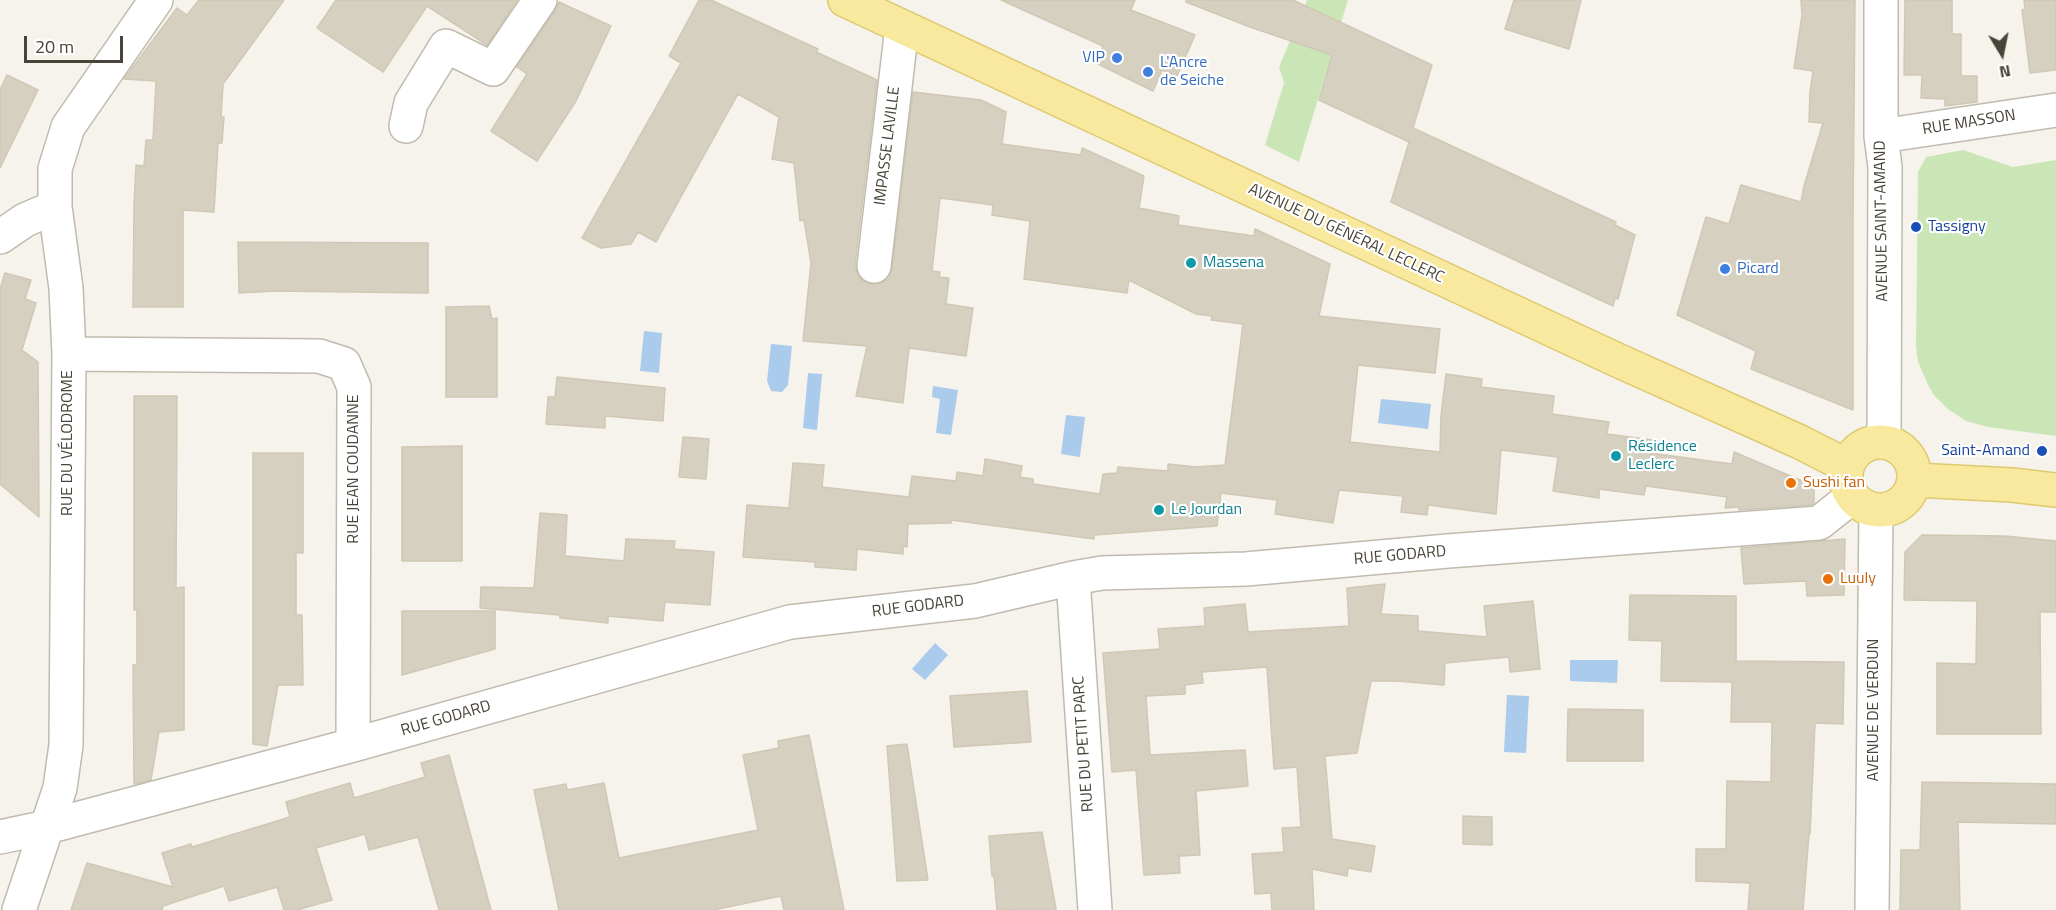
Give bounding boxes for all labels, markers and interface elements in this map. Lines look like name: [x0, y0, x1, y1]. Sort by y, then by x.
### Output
scale bar: [27, 24, 126, 62]
north arrow: [1972, 24, 2032, 84]
text: 20 m: [35, 33, 74, 60]
place label: VIP: [1082, 48, 1105, 68]
marker: VIP: [1110, 51, 1124, 65]
place label: L'Ancre de Seiche: [1160, 53, 1224, 91]
text: N: [1998, 59, 2013, 85]
marker: L'Ancre de Seiche: [1141, 65, 1155, 79]
street label: IMPASSE LAVILLE: [871, 85, 905, 207]
street label: RUE MASSON: [1921, 106, 2017, 140]
street label: AVENUE SAINT-AMAND: [1871, 140, 1893, 302]
street label: AVENUE DU GÉNÉRAL LECLERC: [1245, 180, 1447, 288]
place label: Tassigny: [1928, 217, 1986, 237]
marker: Tassigny: [1909, 220, 1923, 234]
place label: Massena: [1203, 253, 1264, 273]
marker: Massena: [1184, 256, 1198, 270]
place label: Picard: [1737, 259, 1779, 279]
marker: Picard: [1718, 262, 1732, 276]
street label: RUE DU VÉLODROME: [58, 370, 78, 516]
street label: RUE JEAN COUDANNE: [344, 394, 364, 544]
place label: Résidence Leclerc: [1628, 437, 1697, 475]
place label: Saint-Amand: [1941, 441, 2030, 461]
marker: Saint-Amand: [2035, 444, 2049, 458]
marker: Résidence Leclerc: [1609, 449, 1623, 463]
place label: Sushi fan: [1803, 473, 1865, 493]
marker: Sushi fan: [1784, 476, 1798, 490]
place label: Le Jourdan: [1171, 500, 1242, 520]
marker: Le Jourdan: [1152, 503, 1166, 517]
street label: RUE GODARD: [1353, 542, 1447, 570]
place label: Luuly: [1840, 569, 1876, 589]
marker: Luuly: [1821, 572, 1835, 586]
street label: RUE GODARD: [871, 592, 965, 622]
street label: AVENUE DE VERDUN: [1864, 639, 1884, 781]
street label: RUE DU PETIT PARC: [1070, 675, 1098, 813]
street label: RUE GODARD: [399, 697, 493, 741]

